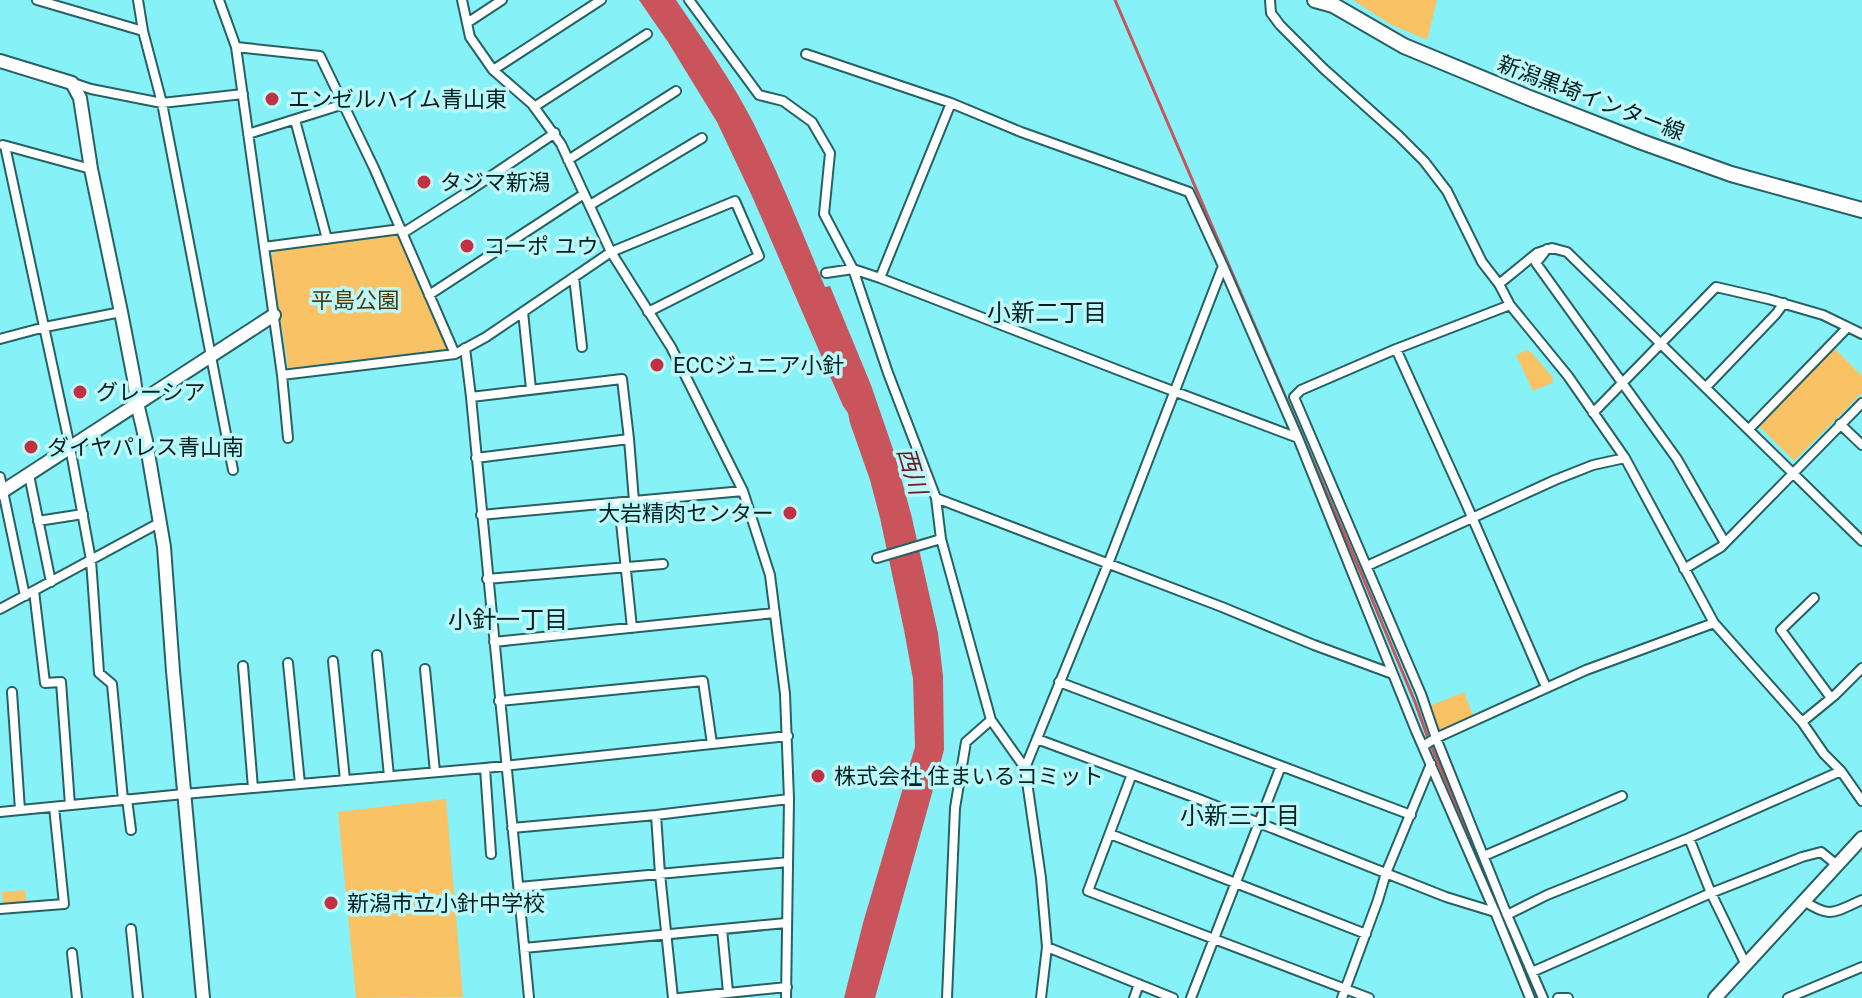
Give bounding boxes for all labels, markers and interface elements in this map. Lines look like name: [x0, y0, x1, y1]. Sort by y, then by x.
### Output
street label: 新潟黒埼インター線: [1494, 51, 1688, 145]
place label: エンゼルハイム青山東: [288, 87, 507, 112]
marker: エンゼルハイム青山東: [263, 90, 281, 108]
place label: タジマ新潟: [440, 170, 550, 195]
marker: タジマ新潟: [415, 173, 433, 191]
place label: コーポ ユウ: [483, 234, 598, 259]
marker: コーポ ユウ: [458, 237, 476, 255]
park label: 平島公園: [311, 288, 399, 313]
district label: 小新二丁目: [987, 299, 1107, 327]
place label: ECCジュニア小針: [673, 353, 845, 378]
marker: ECCジュニア小針: [648, 356, 666, 374]
place label: グレーシア: [96, 380, 206, 405]
marker: グレーシア: [71, 383, 89, 401]
place label: ダイヤパレス青山南: [47, 435, 244, 460]
marker: ダイヤパレス青山南: [22, 438, 40, 456]
water label: 西川: [892, 444, 933, 501]
place label: 大岩精肉センター: [598, 501, 774, 526]
marker: 大岩精肉センター: [781, 504, 799, 522]
district label: 小針一丁目: [448, 606, 568, 634]
place label: 株式会社 住まいるコミット: [834, 764, 1103, 789]
marker: 株式会社 住まいるコミット: [809, 767, 827, 785]
district label: 小新三丁目: [1180, 802, 1300, 830]
place label: 新潟市立小針中学校: [347, 891, 545, 916]
marker: 新潟市立小針中学校: [322, 894, 340, 912]

